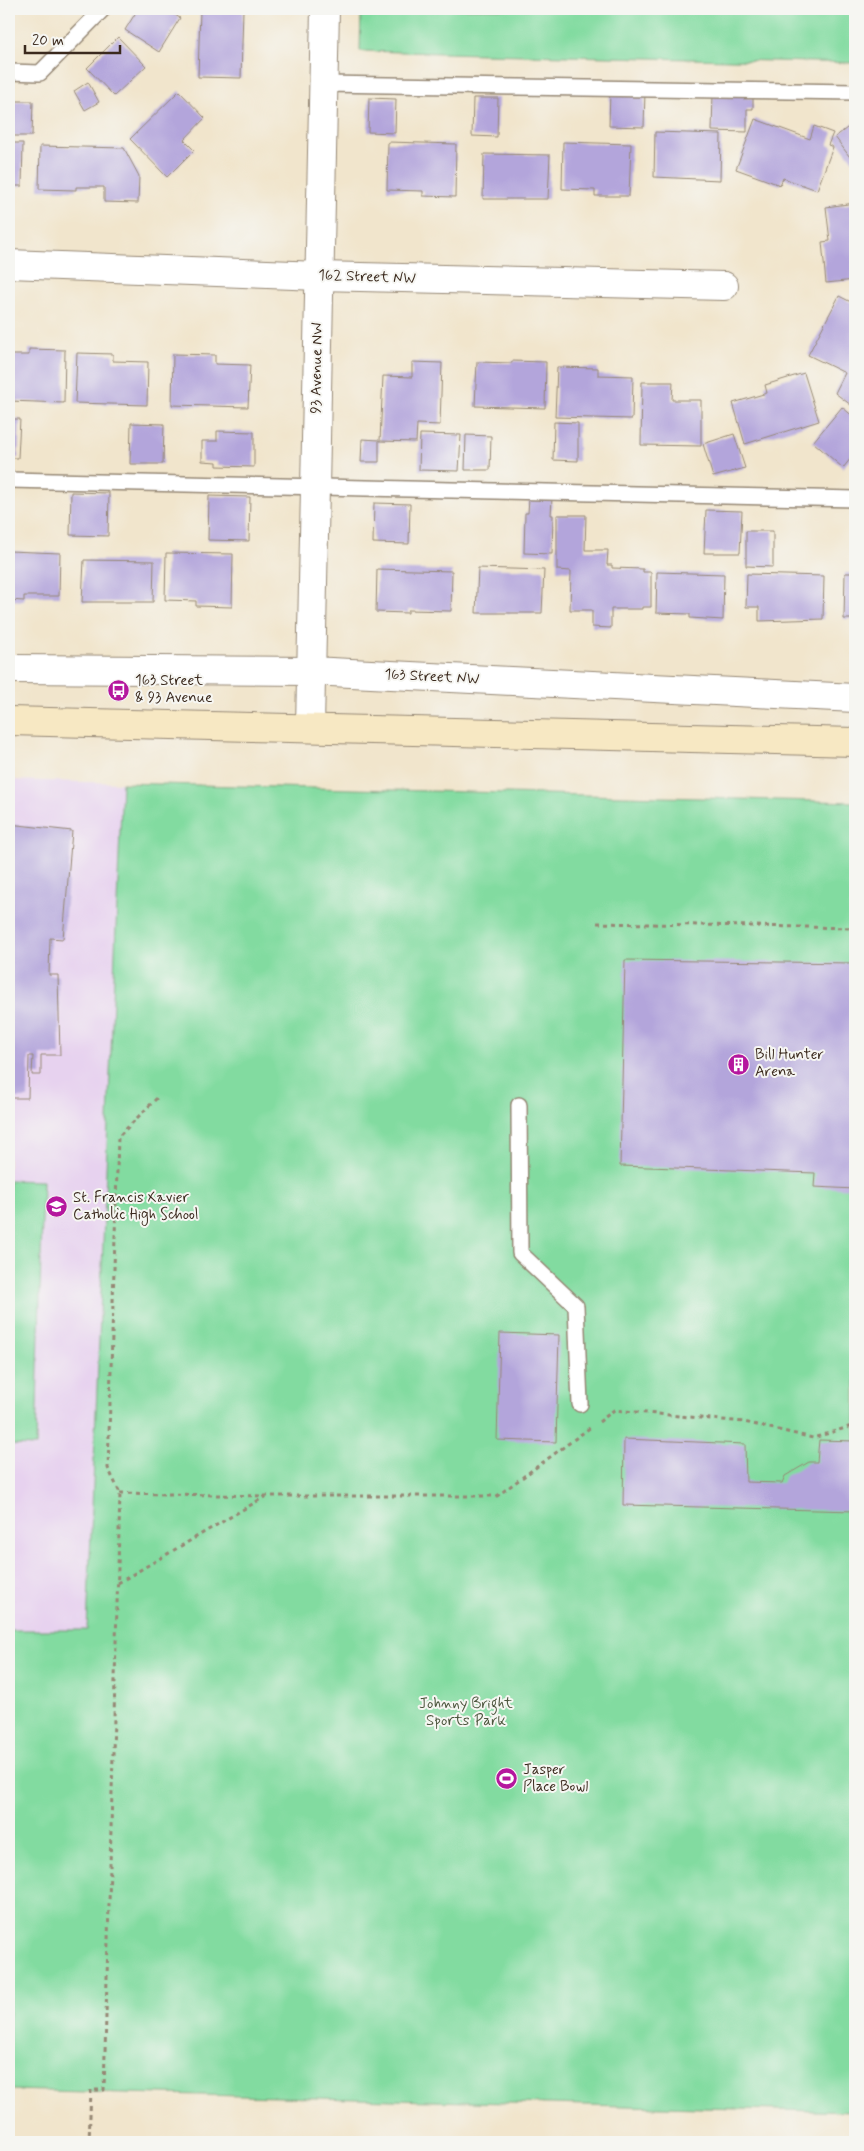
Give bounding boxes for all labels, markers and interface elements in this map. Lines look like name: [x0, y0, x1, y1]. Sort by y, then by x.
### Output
scale bar: [25, 22, 120, 54]
text: 20 m: [32, 31, 64, 51]
street label: 162 Street NW: [318, 265, 417, 289]
street label: 93 Avenue NW: [306, 322, 328, 414]
street label: 163 Street NW: [384, 665, 480, 689]
place label: 163 Street & 93 Avenue: [135, 671, 212, 708]
bus stop icon: 163 Street & 93 Avenue: [107, 678, 131, 702]
place label: Bill Hunter Arena: [755, 1045, 824, 1082]
building icon: Bill Hunter Arena: [727, 1052, 751, 1076]
place label: St. Francis Xavier Catholic High School: [73, 1188, 198, 1226]
school or university icon: St. Francis Xavier Catholic High School: [45, 1195, 69, 1219]
park label: Johnny Bright Sports Park: [419, 1694, 513, 1731]
place label: Jasper Place Bowl: [523, 1760, 588, 1797]
sports icon: Jasper Place Bowl: [495, 1767, 519, 1791]

